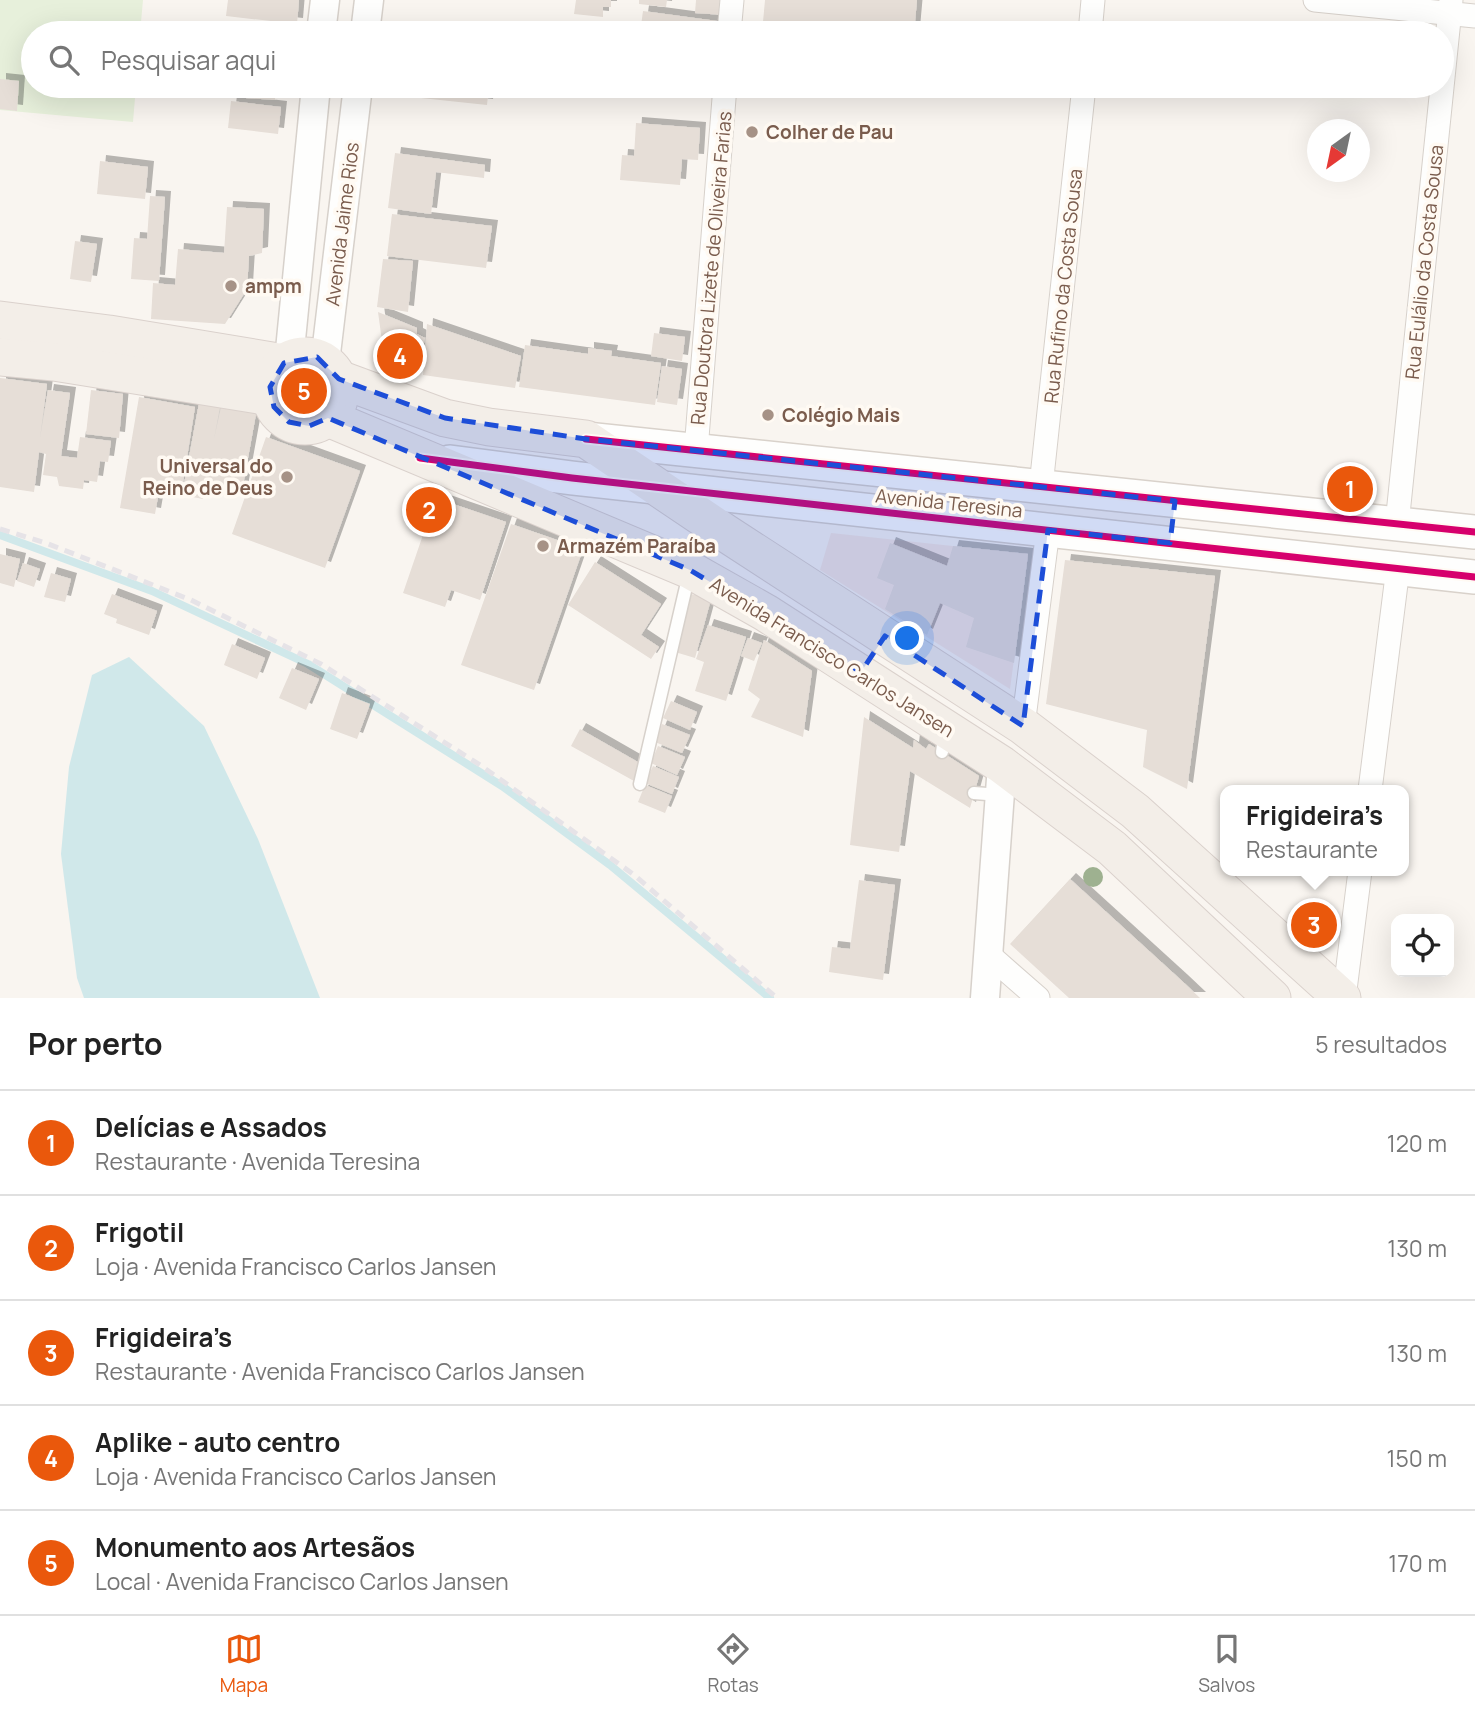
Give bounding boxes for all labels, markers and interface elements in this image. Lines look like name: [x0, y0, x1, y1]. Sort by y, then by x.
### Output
search box: [21, 21, 1454, 98]
icon: search: [45, 41, 83, 79]
text: Pesquisar aqui: [101, 42, 276, 78]
street label: Rua Doutora Lizete de Oliveira Farias: [684, 110, 738, 426]
place label: Colher de Pau: [766, 119, 893, 145]
north arrow: [1307, 119, 1370, 182]
marker: Colher de Pau: [744, 124, 760, 140]
street label: Avenida Jaime Rios: [319, 141, 365, 307]
street label: Rua Eulálio da Costa Sousa: [1399, 143, 1449, 381]
street label: Rua Rufino da Costa Sousa: [1038, 167, 1088, 405]
place label: ampm: [245, 273, 302, 299]
marker: ampm: [223, 278, 239, 294]
pin: 4: [377, 330, 423, 382]
pin: 5: [281, 365, 327, 417]
place label: Colégio Mais: [782, 402, 900, 428]
marker: Colégio Mais: [760, 407, 776, 423]
place label: Universal do Reino de Deus: [143, 453, 273, 501]
pin: 1: [1327, 463, 1373, 515]
marker: Universal do Reino de Deus: [279, 469, 295, 485]
street label: Avenida Teresina: [874, 482, 1024, 524]
pin: 2: [406, 484, 452, 536]
place label: Armazém Paraíba: [557, 533, 716, 559]
marker: Armazém Paraíba: [535, 538, 551, 554]
street label: Avenida Francisco Carlos Jansen: [705, 571, 959, 743]
your location: [890, 621, 924, 655]
popup: [1220, 785, 1409, 876]
text: Frigideira’s: [1246, 797, 1383, 833]
text: Restaurante: [1246, 833, 1378, 865]
pin: 3: [1291, 899, 1337, 951]
map controls: [1391, 914, 1454, 977]
button: locate: [1391, 914, 1454, 977]
text: Por perto: [28, 1023, 163, 1064]
text: 5 resultados: [1315, 1028, 1447, 1060]
text: Delícias e Assados: [95, 1109, 327, 1145]
text: 1: [46, 1127, 56, 1159]
text: 120 m: [1387, 1127, 1447, 1159]
text: Restaurante · Avenida Teresina: [95, 1145, 420, 1177]
text: Frigotil: [95, 1214, 184, 1250]
text: 2: [44, 1232, 58, 1264]
text: 130 m: [1387, 1232, 1447, 1264]
text: Loja · Avenida Francisco Carlos Jansen: [95, 1250, 497, 1282]
text: Frigideira’s: [95, 1319, 232, 1355]
text: 3: [44, 1337, 58, 1369]
text: 130 m: [1387, 1337, 1447, 1369]
text: Restaurante · Avenida Francisco Carlos Jansen: [95, 1355, 585, 1387]
text: Aplike - auto centro: [95, 1424, 340, 1460]
text: 4: [44, 1442, 58, 1474]
text: 150 m: [1387, 1442, 1447, 1474]
text: Loja · Avenida Francisco Carlos Jansen: [95, 1460, 497, 1492]
text: Monumento aos Artesãos: [95, 1529, 415, 1565]
text: 5: [44, 1547, 58, 1579]
text: 170 m: [1388, 1547, 1447, 1579]
text: Local · Avenida Francisco Carlos Jansen: [95, 1565, 509, 1597]
tab: Mapa: [220, 1630, 268, 1698]
tab: Rotas: [707, 1630, 759, 1698]
tab: Salvos: [1198, 1630, 1255, 1698]

